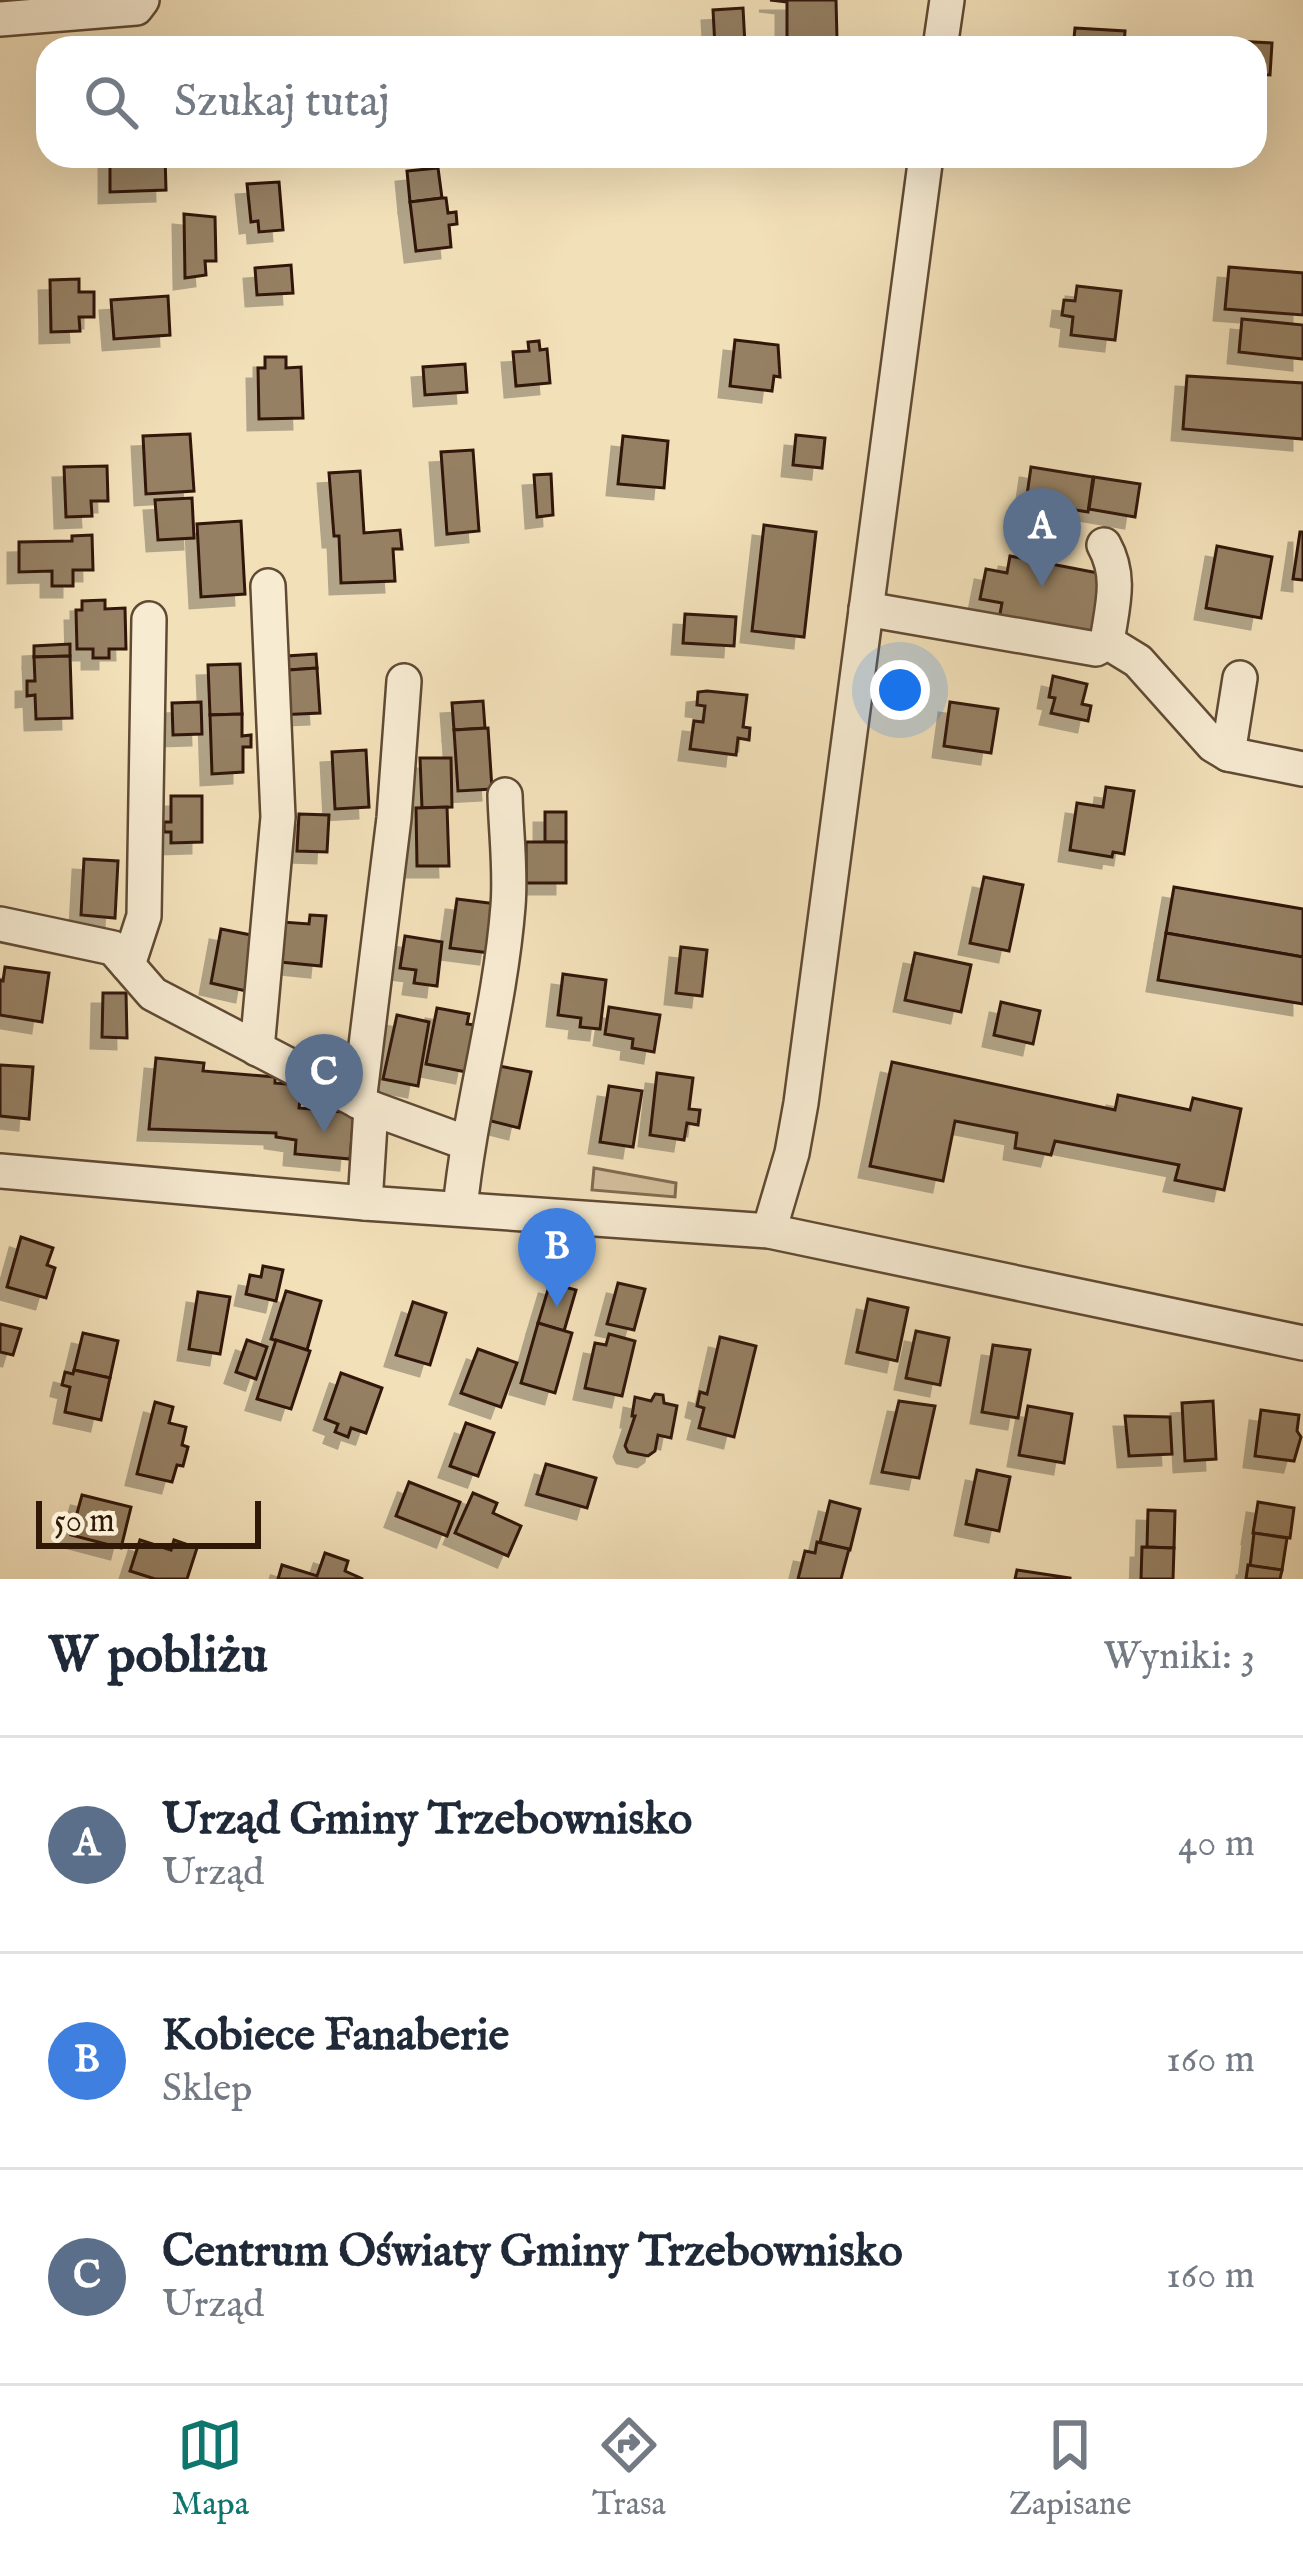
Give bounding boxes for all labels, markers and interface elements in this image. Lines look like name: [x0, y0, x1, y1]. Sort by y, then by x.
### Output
search box: [36, 36, 1267, 168]
icon: search: [78, 69, 144, 135]
text: Szukaj tutaj: [174, 74, 390, 131]
pin: A: [1003, 488, 1081, 587]
your location: [870, 660, 930, 720]
pin: C: [285, 1034, 363, 1133]
pin: B: [518, 1208, 596, 1307]
scale bar: [36, 1495, 261, 1548]
text: 50 m: [54, 1501, 115, 1543]
text: W pobliżu: [48, 1625, 268, 1690]
text: Wyniki: 3: [1103, 1633, 1255, 1682]
text: Urząd Gminy Trzebownisko: [162, 1792, 692, 1849]
text: A: [74, 1820, 100, 1869]
text: 40 m: [1178, 1820, 1255, 1869]
text: Urząd: [162, 1849, 264, 1898]
text: Kobiece Fanaberie: [162, 2008, 509, 2065]
text: B: [74, 2036, 100, 2085]
text: 160 m: [1166, 2036, 1255, 2085]
text: Sklep: [162, 2065, 252, 2114]
text: Centrum Oświaty Gminy Trzebownisko: [162, 2224, 903, 2281]
text: C: [73, 2252, 101, 2301]
text: 160 m: [1166, 2252, 1255, 2301]
text: Urząd: [162, 2281, 264, 2330]
tab: Mapa: [172, 2412, 249, 2526]
tab: Trasa: [592, 2412, 666, 2526]
tab: Zapisane: [1009, 2412, 1131, 2526]

